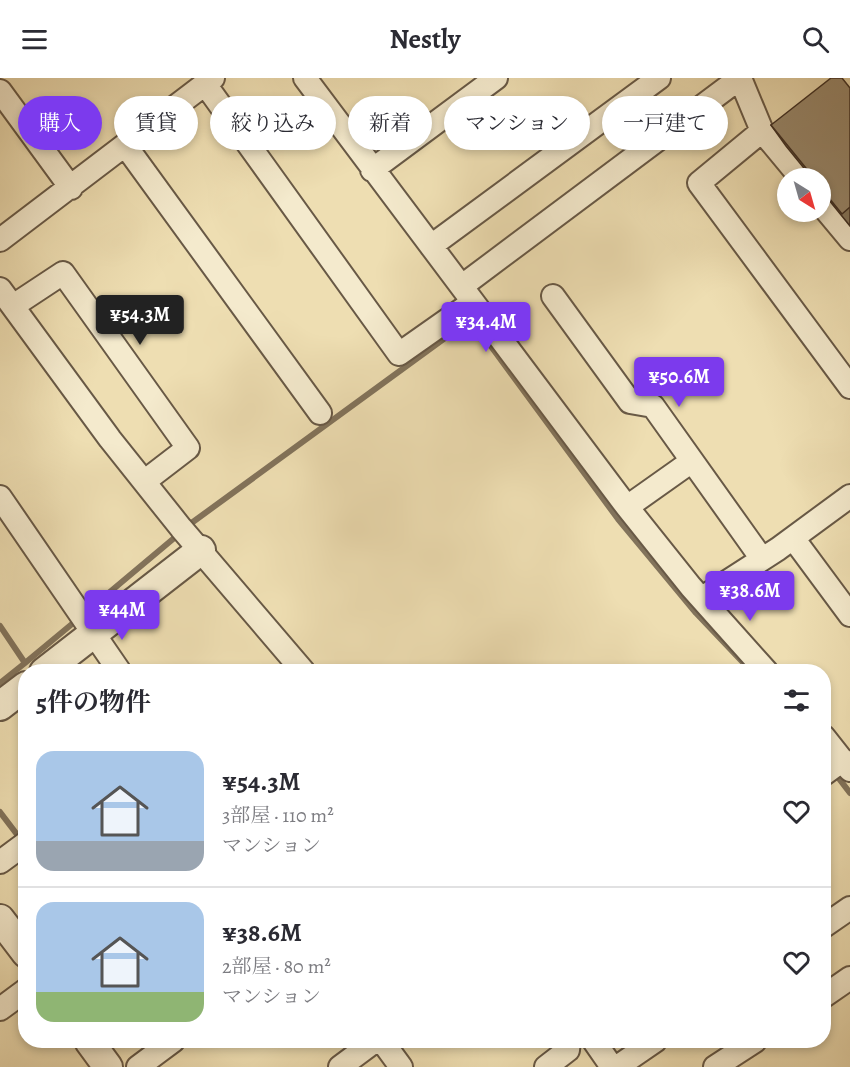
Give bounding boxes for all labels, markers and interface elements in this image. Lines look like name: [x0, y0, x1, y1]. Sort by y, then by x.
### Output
text: Nestly: [389, 21, 461, 57]
icon: menu: [18, 23, 51, 56]
icon: search: [799, 23, 832, 56]
chip: 購入: [18, 96, 102, 150]
chip: 賃貸: [114, 96, 198, 150]
chip: 絞り込み: [210, 96, 336, 150]
chip: 新着: [348, 96, 432, 150]
chip: マンション: [444, 96, 590, 150]
chip: 一戸建て: [602, 96, 728, 150]
north arrow: [777, 168, 831, 222]
map controls: [777, 168, 831, 222]
pin: ¥54.3M: [91, 295, 189, 346]
text: ¥54.3M: [110, 301, 170, 328]
pin: ¥34.4M: [437, 302, 535, 353]
text: ¥34.4M: [455, 308, 517, 335]
pin: ¥50.6M: [630, 357, 728, 408]
text: ¥50.6M: [648, 363, 710, 390]
pin: ¥38.6M: [701, 571, 799, 622]
text: ¥38.6M: [719, 577, 781, 604]
pin: ¥44M: [86, 590, 158, 641]
text: ¥44M: [98, 596, 146, 623]
icon: filters: [780, 684, 813, 717]
text: 5件の物件: [36, 685, 151, 720]
text: ¥54.3M: [222, 764, 300, 799]
icon: home: [84, 775, 156, 847]
icon: heart: [780, 795, 813, 828]
text: 3部屋 · 110 m²: [222, 802, 334, 829]
text: マンション: [222, 832, 321, 859]
text: ¥38.6M: [222, 915, 302, 950]
icon: home: [84, 926, 156, 998]
icon: heart: [780, 946, 813, 979]
text: 2部屋 · 80 m²: [222, 953, 331, 980]
text: マンション: [222, 983, 321, 1010]

